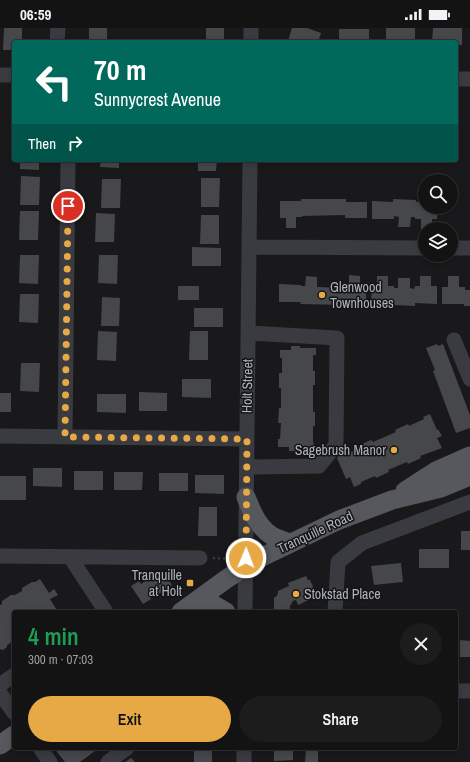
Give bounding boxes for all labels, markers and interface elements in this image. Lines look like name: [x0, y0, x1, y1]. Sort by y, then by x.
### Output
text: 06:59: [20, 4, 51, 25]
text: 70 m: [94, 51, 146, 89]
icon: left: [28, 56, 80, 108]
text: Sunnycrest Avenue: [94, 87, 221, 112]
icon: right: [64, 132, 86, 154]
text: Then: [28, 133, 56, 154]
map controls: [418, 174, 458, 262]
button: search: [418, 174, 458, 214]
pin: [51, 189, 85, 223]
icon: arrive: [57, 195, 79, 217]
button: layers: [418, 222, 458, 262]
place label: Glenwood Townhouses: [330, 278, 394, 312]
marker: Glenwood Townhouses: [317, 290, 327, 300]
street label: Holt Street: [238, 359, 256, 413]
place label: Sagebrush Manor: [295, 441, 386, 459]
marker: Sagebrush Manor: [389, 445, 399, 455]
street label: Tranquille Road: [274, 507, 356, 557]
position arrow: [225, 537, 267, 579]
place label: Tranquille at Holt: [131, 566, 182, 600]
marker: Tranquille at Holt: [185, 578, 195, 588]
place label: Stokstad Place: [304, 585, 381, 603]
marker: Stokstad Place: [291, 589, 301, 599]
text: 4 min: [28, 620, 79, 652]
button: close: [400, 623, 442, 665]
text: 300 m · 07:03: [28, 651, 93, 668]
button: Exit: [28, 696, 231, 742]
button: Share: [239, 696, 442, 742]

